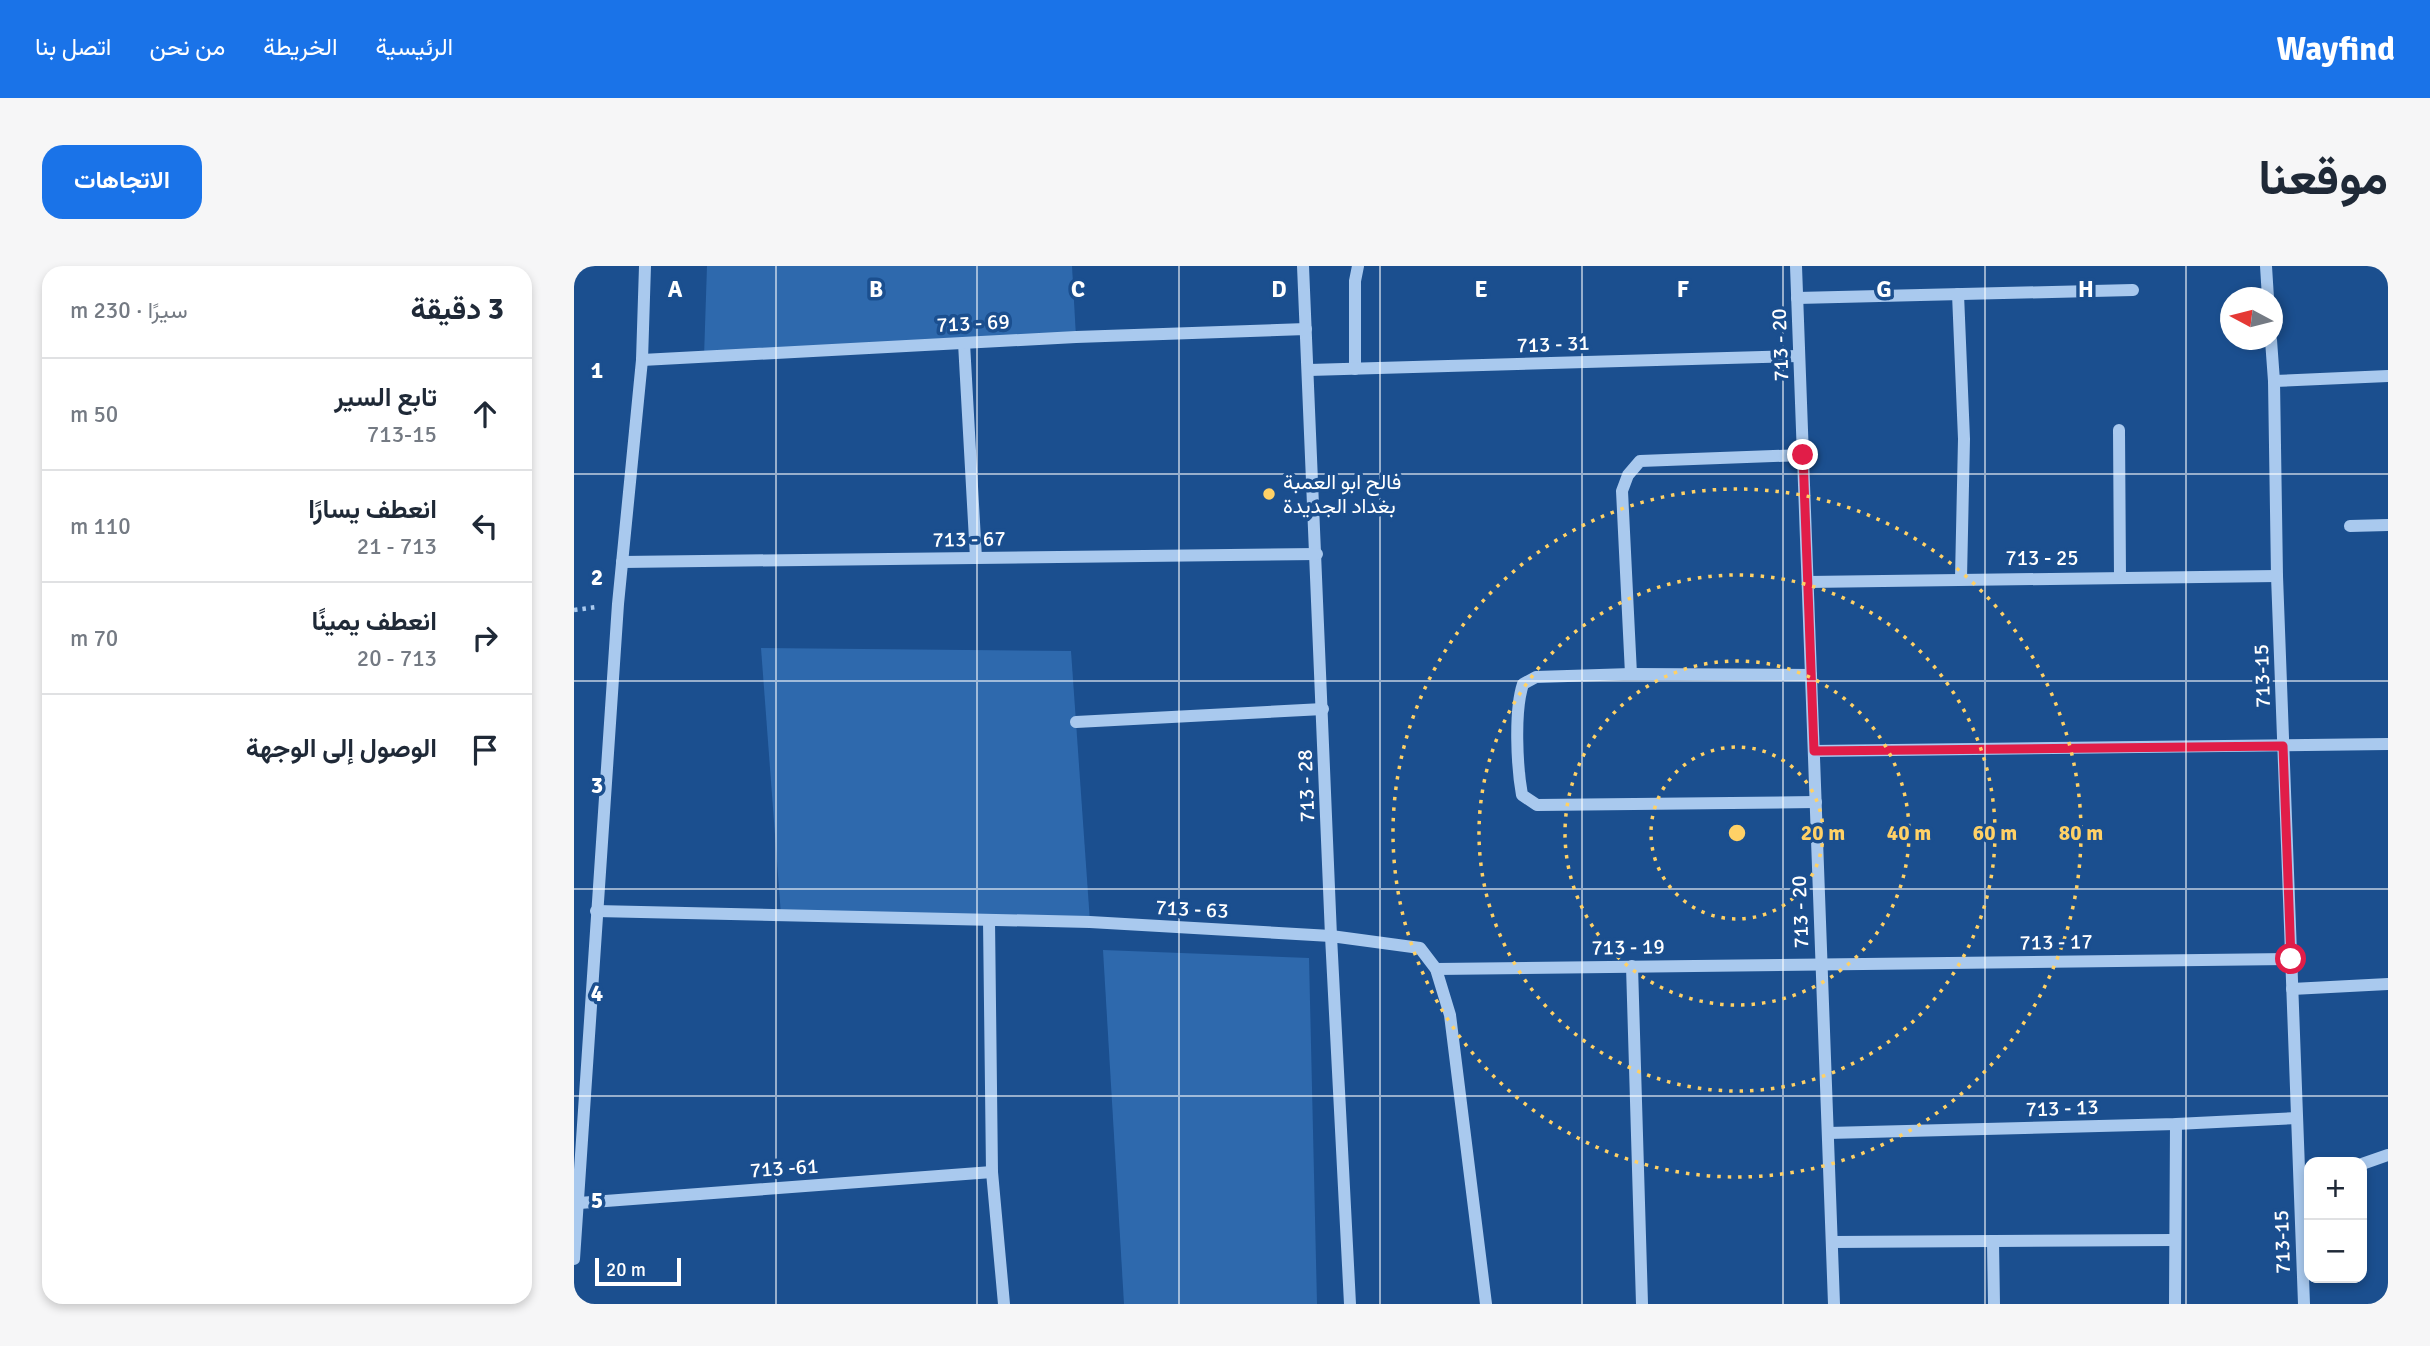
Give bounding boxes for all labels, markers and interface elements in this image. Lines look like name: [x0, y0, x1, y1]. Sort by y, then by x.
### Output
text: Wayfind: [2276, 29, 2395, 70]
text: اتصل بنا: [35, 32, 111, 62]
text: من نحن: [149, 32, 225, 62]
text: الخريطة: [263, 32, 338, 62]
text: الرئيسية: [376, 32, 453, 62]
button: الاتجاهات: [42, 145, 202, 219]
text: موقعنا: [2258, 148, 2388, 208]
text: A: [668, 275, 683, 304]
text: B: [869, 275, 883, 304]
text: C: [1071, 275, 1085, 304]
text: D: [1271, 275, 1287, 304]
text: E: [1474, 275, 1488, 304]
text: F: [1677, 275, 1689, 304]
text: G: [1876, 275, 1892, 304]
text: H: [2078, 275, 2094, 304]
north arrow: [2220, 287, 2283, 350]
text: 3 دقيقة: [410, 291, 504, 328]
text: سيرًا · 230 m: [70, 296, 188, 325]
street label: 713 - 69: [936, 308, 1010, 338]
street label: 713 - 20: [1766, 308, 1794, 382]
street label: 713 - 31: [1516, 330, 1590, 358]
text: 1: [591, 356, 603, 385]
text: تابع السير: [334, 382, 437, 414]
icon: ahead: [466, 395, 504, 433]
text: 50 m: [70, 400, 118, 429]
text: 713-15: [367, 420, 437, 449]
route end: [1787, 439, 1818, 470]
place label: فالح ابو العمبة بغداد الجديدة: [1283, 469, 1401, 519]
marker: فالح ابو العمبة بغداد الجديدة: [1261, 486, 1277, 502]
text: انعطف يسارًا: [308, 494, 437, 526]
icon: left: [466, 507, 504, 545]
text: 110 m: [70, 512, 131, 541]
street label: 713 - 67: [932, 525, 1006, 553]
text: 713 - 21: [357, 532, 437, 561]
street label: 713 - 25: [2005, 545, 2079, 571]
text: 2: [591, 563, 603, 592]
text: انعطف يمينًا: [311, 606, 437, 638]
icon: right: [466, 619, 504, 657]
text: 70 m: [70, 624, 118, 653]
text: 713 - 20: [357, 644, 437, 673]
street label: 713-15: [2248, 644, 2276, 708]
icon: arrive: [466, 731, 504, 769]
text: الوصول إلى الوجهة: [246, 733, 437, 765]
street label: 713 - 28: [1292, 749, 1320, 823]
text: 3: [591, 771, 603, 800]
text: 20 m: [1801, 820, 1845, 846]
text: 40 m: [1887, 820, 1931, 846]
text: 60 m: [1973, 820, 2017, 846]
text: 80 m: [2059, 820, 2103, 846]
centre of rings: [1725, 821, 1749, 845]
street label: 713 - 20: [1786, 875, 1814, 949]
street label: 713 - 63: [1155, 894, 1229, 924]
street label: 713 - 17: [2019, 928, 2093, 956]
street label: 713 - 19: [1591, 933, 1665, 961]
route start: [2275, 943, 2306, 974]
text: 4: [591, 979, 603, 1008]
street label: 713 - 13: [2025, 1094, 2099, 1122]
street label: 713 -61: [749, 1153, 819, 1183]
map controls: [2304, 1157, 2367, 1283]
button: +: [2304, 1157, 2367, 1220]
text: 5: [591, 1186, 603, 1215]
street label: 713-15: [2268, 1210, 2296, 1274]
button: −: [2304, 1220, 2367, 1283]
scale bar: [595, 1255, 681, 1287]
text: 20 m: [606, 1258, 646, 1282]

